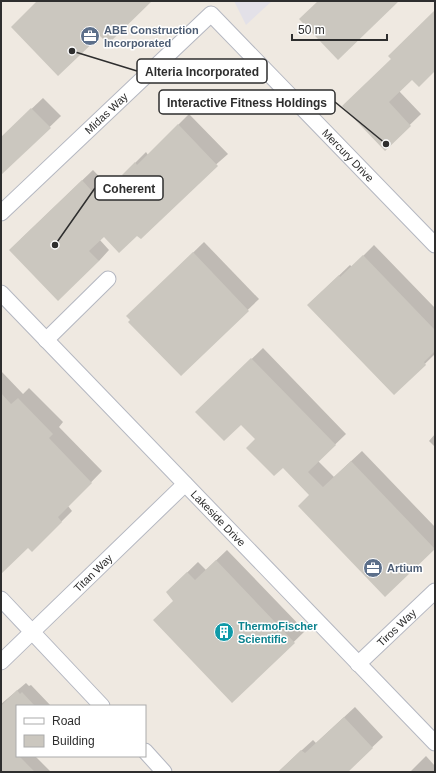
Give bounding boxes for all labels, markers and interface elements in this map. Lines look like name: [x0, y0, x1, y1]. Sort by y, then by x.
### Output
scale bar: [292, 16, 387, 42]
text: 50 m: [298, 23, 325, 37]
place label: ABE Construction Incorporated: [104, 24, 199, 49]
office icon: ABE Construction Incorporated: [79, 25, 101, 47]
callout: Alteria Incorporated: [137, 59, 267, 83]
text: Alteria Incorporated: [145, 65, 259, 79]
street label: Midas Way: [83, 90, 130, 136]
callout: Interactive Fitness Holdings: [159, 90, 335, 114]
text: Interactive Fitness Holdings: [167, 96, 327, 110]
street label: Mercury Drive: [320, 126, 376, 184]
callout: Coherent: [95, 176, 163, 200]
text: Coherent: [103, 182, 155, 196]
street label: Lakeside Drive: [189, 488, 248, 549]
street label: Titan Way: [71, 551, 115, 594]
office icon: Artium: [362, 557, 384, 579]
place label: Artium: [387, 562, 423, 574]
street label: Tiros Way: [375, 606, 419, 649]
place label: ThermoFischer Scientific: [238, 620, 318, 645]
building icon: ThermoFischer Scientific: [213, 621, 235, 643]
legend: [16, 705, 146, 757]
text: Road: [52, 714, 81, 728]
text: Building: [52, 734, 95, 748]

